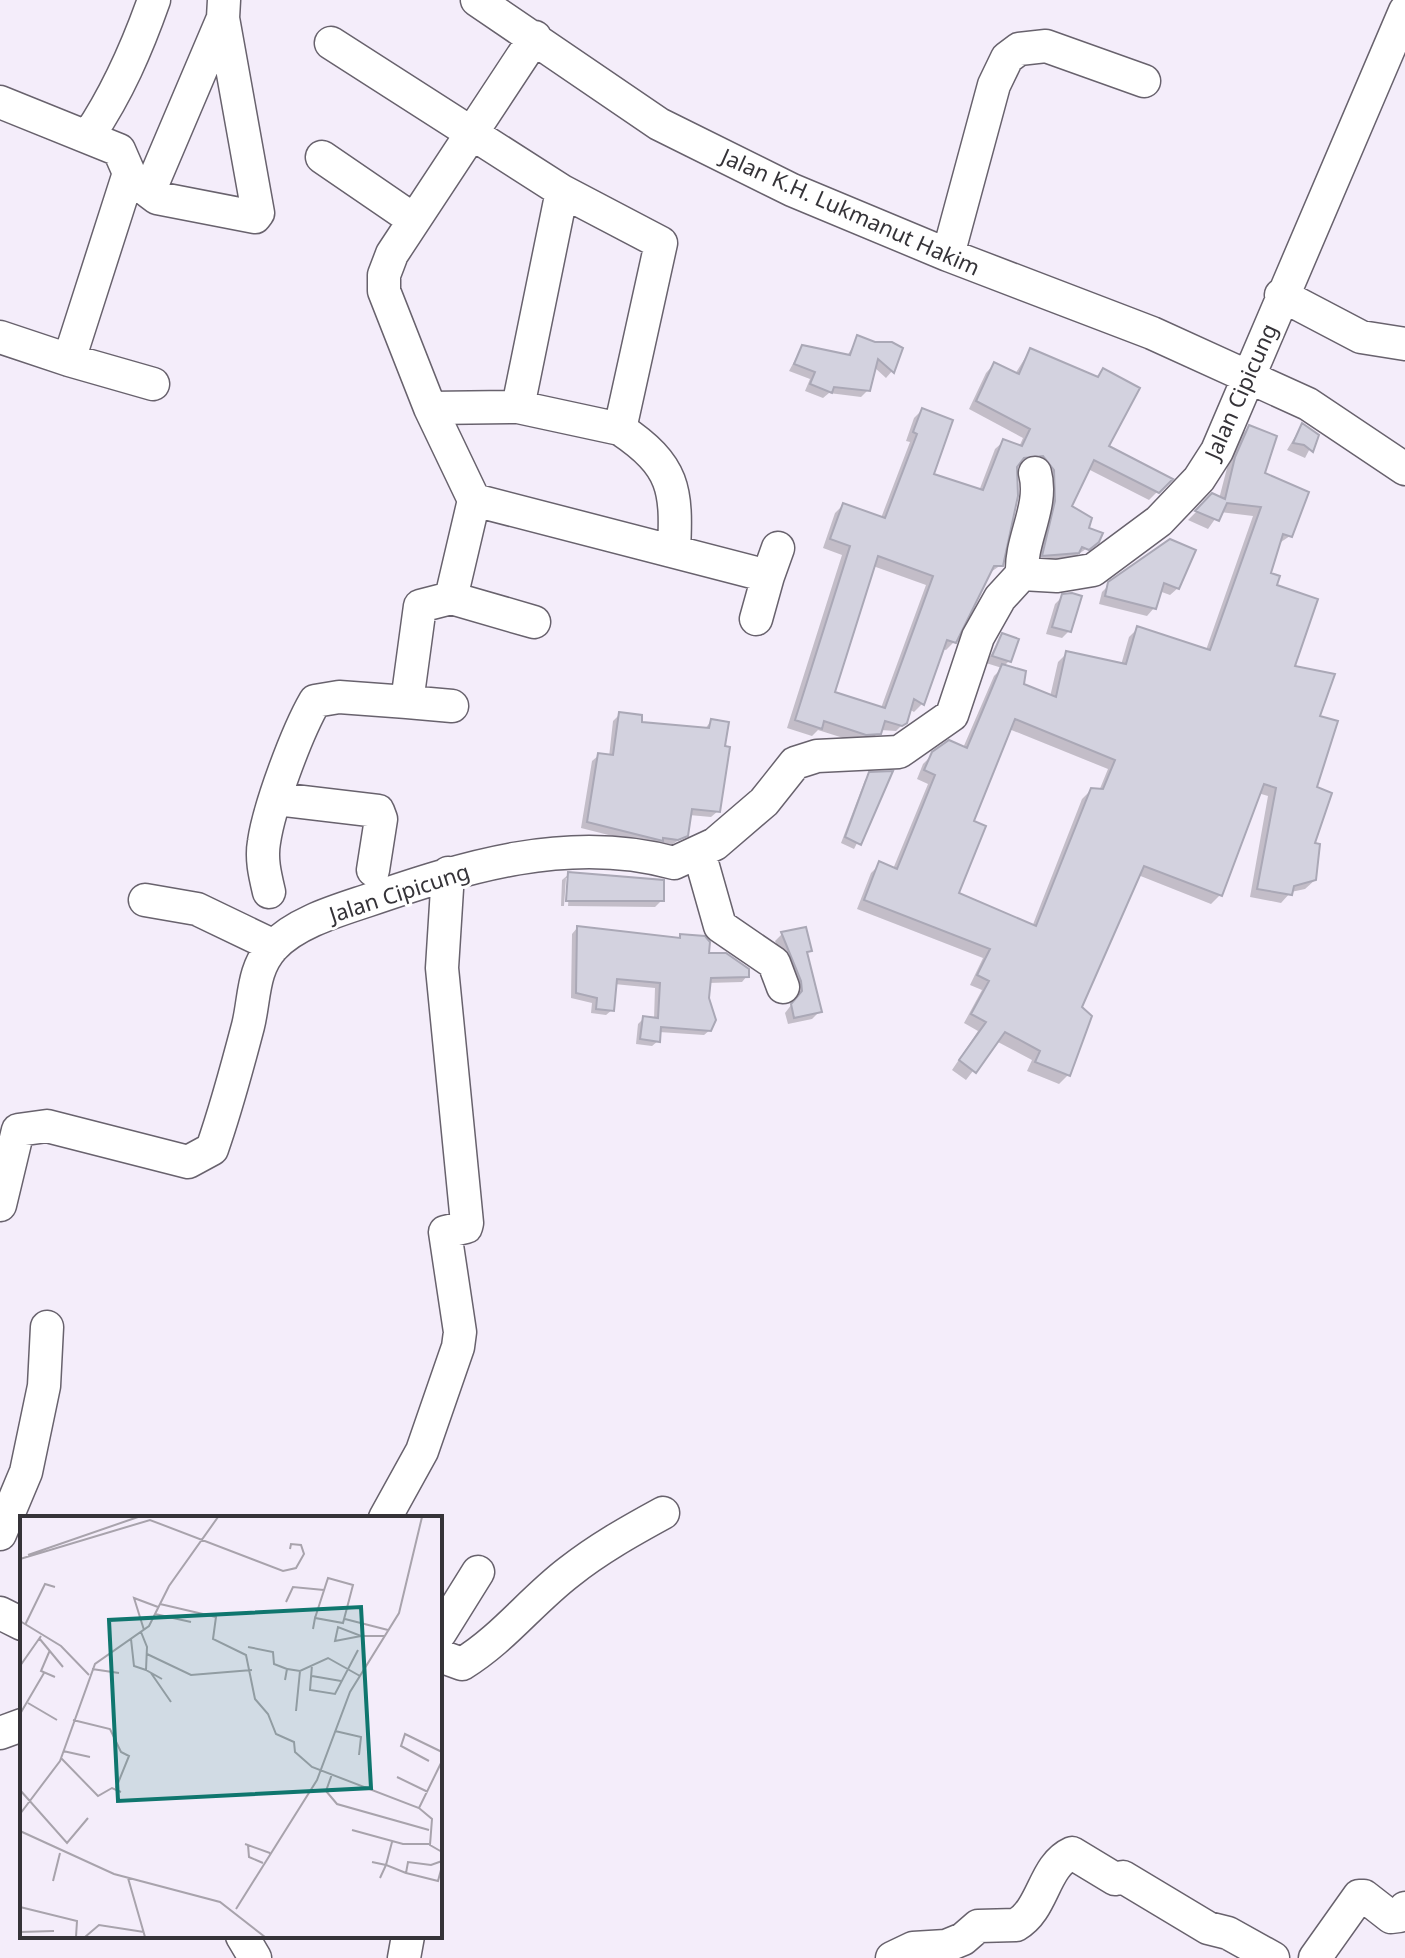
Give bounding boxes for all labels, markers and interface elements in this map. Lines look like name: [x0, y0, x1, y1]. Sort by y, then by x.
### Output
street label: Jalan K.H. Lukmanut Hakim: [715, 139, 985, 282]
street label: Jalan Cipicung: [1196, 318, 1283, 466]
street label: Jalan Cipicung: [323, 855, 473, 929]
inset map: [20, 1516, 442, 1938]

